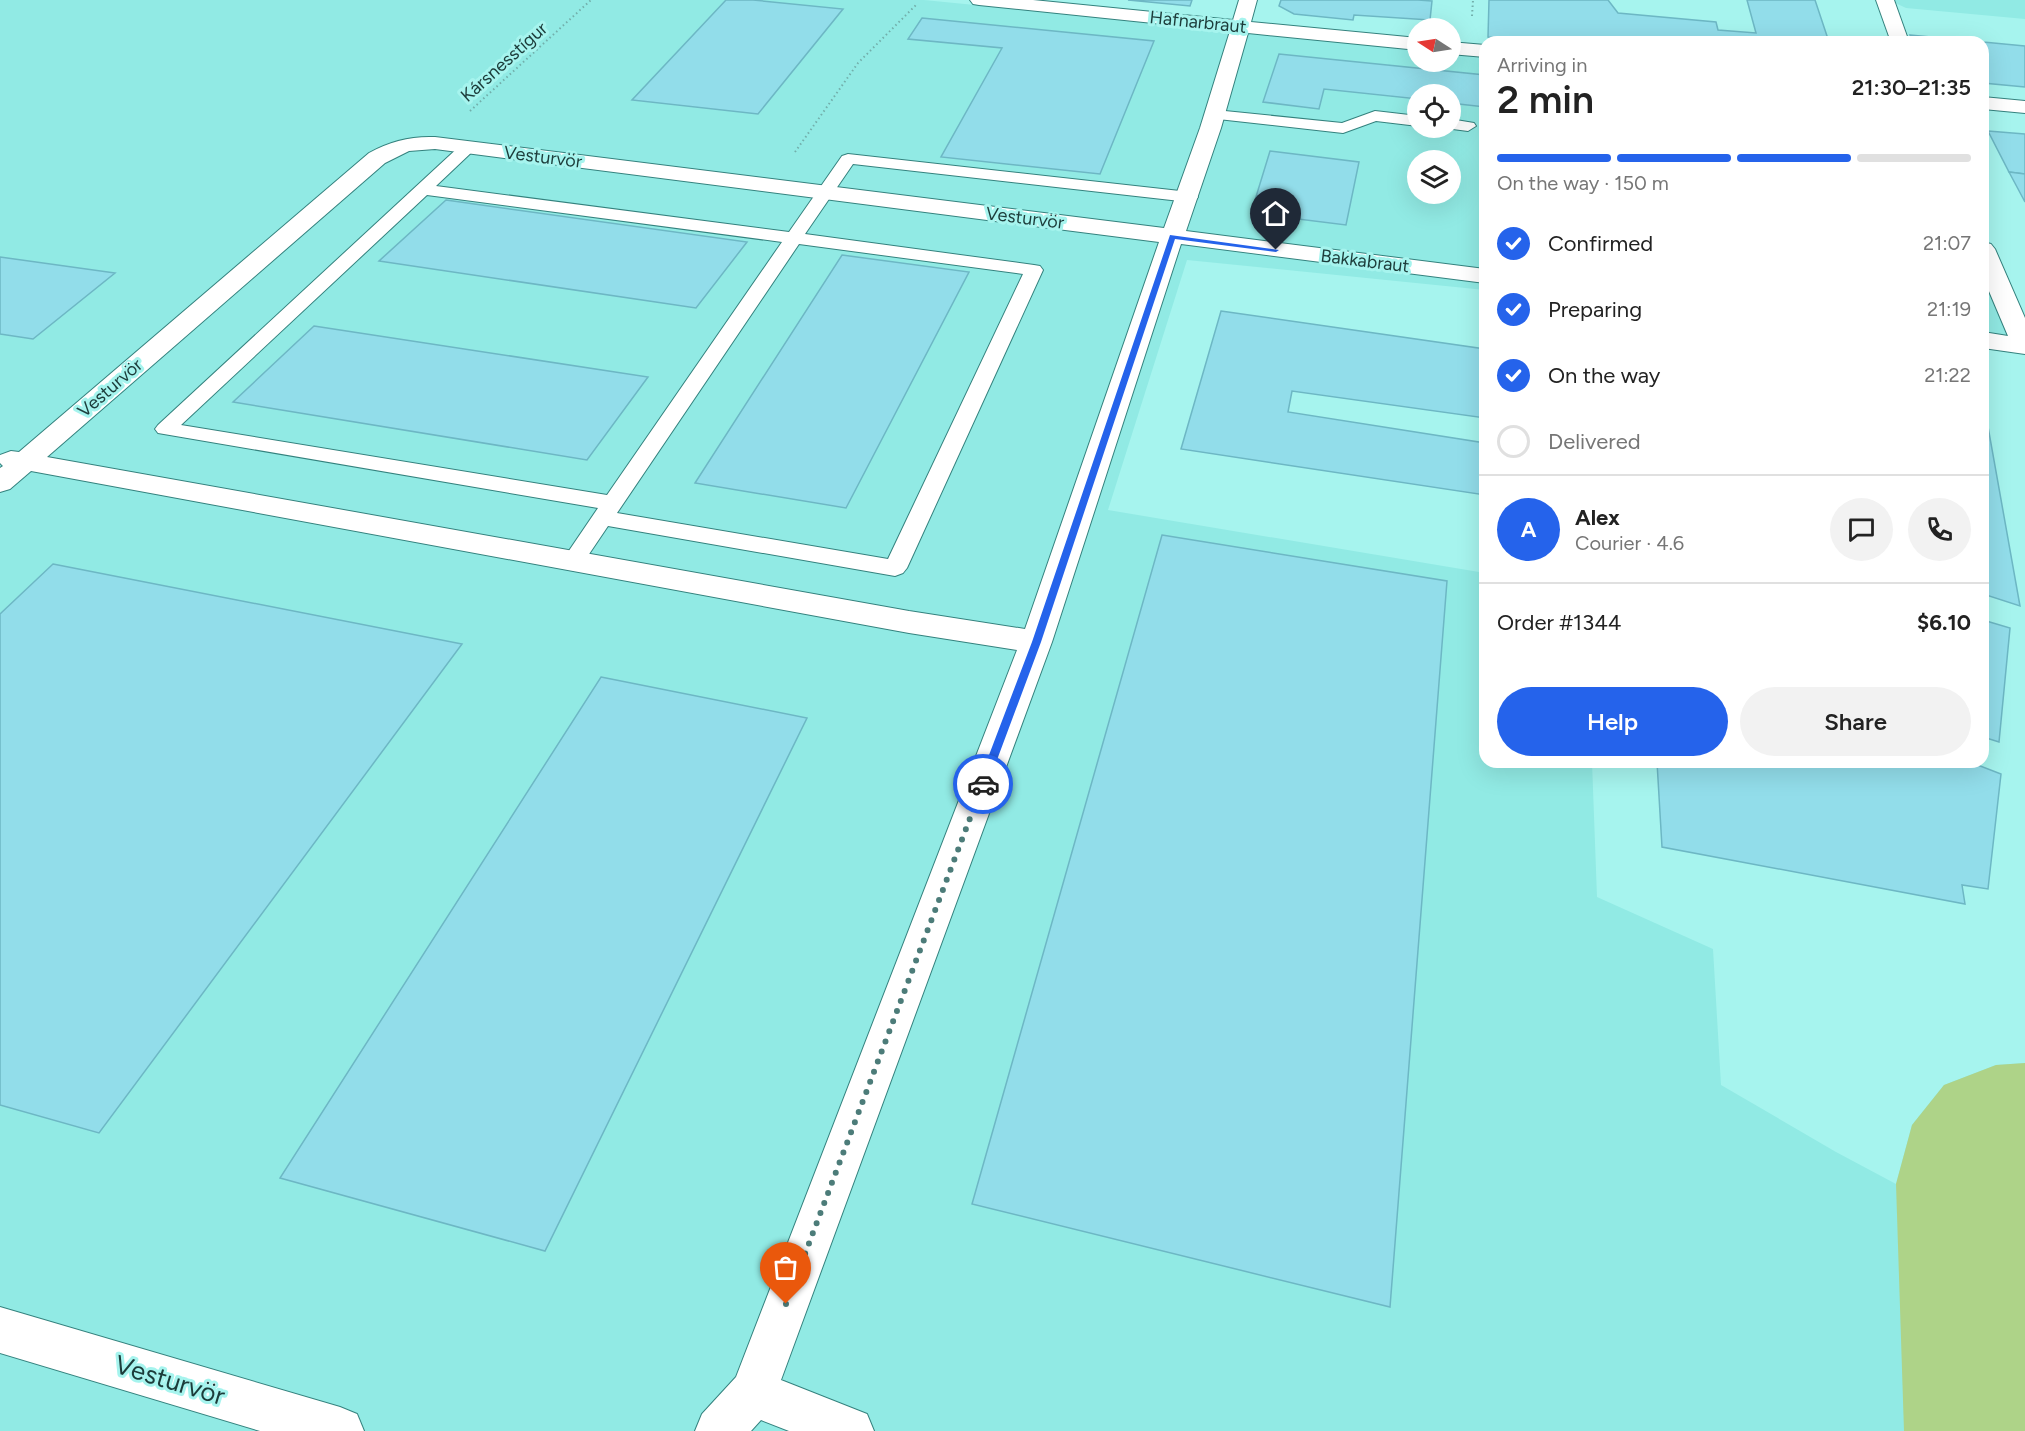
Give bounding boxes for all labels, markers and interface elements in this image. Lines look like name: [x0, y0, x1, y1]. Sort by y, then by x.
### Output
street label: Hafnarbraut: [1148, 6, 1248, 38]
street label: Kársnesstígur: [456, 17, 552, 107]
north arrow: [1407, 18, 1461, 72]
map controls: [1407, 18, 1461, 204]
text: Arriving in: [1497, 53, 1587, 77]
text: 21:30–21:35: [1852, 74, 1971, 101]
text: 2 min: [1497, 76, 1594, 123]
button: locate: [1407, 84, 1461, 138]
street label: Vesturvör: [503, 141, 583, 173]
button: layers: [1407, 150, 1461, 204]
text: On the way · 150 m: [1497, 171, 1669, 195]
pin: [1250, 188, 1301, 250]
icon: home: [1259, 197, 1292, 230]
street label: Vesturvör: [985, 202, 1065, 234]
icon: check: [1497, 227, 1530, 260]
text: Confirmed: [1548, 230, 1653, 257]
text: 21:07: [1923, 231, 1971, 255]
street label: Bakkabraut: [1319, 245, 1411, 277]
icon: check: [1497, 293, 1530, 326]
text: Preparing: [1548, 296, 1642, 323]
text: 21:19: [1927, 297, 1971, 321]
street label: Vesturvör: [73, 354, 147, 422]
icon: check: [1497, 359, 1530, 392]
text: On the way: [1548, 362, 1660, 389]
text: 21:22: [1924, 363, 1971, 387]
text: Delivered: [1548, 428, 1641, 455]
button: chat: [1830, 498, 1893, 561]
button: phone: [1908, 498, 1971, 561]
text: Alex: [1575, 504, 1620, 531]
text: A: [1521, 516, 1536, 543]
text: Courier · 4.6: [1575, 531, 1684, 555]
text: Order #1344: [1497, 609, 1622, 636]
text: $6.10: [1917, 609, 1971, 636]
button: Help: [1497, 687, 1728, 756]
button: Share: [1740, 687, 1971, 756]
courier: [953, 754, 1013, 814]
icon: car: [967, 768, 1000, 801]
pin: [760, 1242, 811, 1304]
icon: bag: [769, 1251, 802, 1284]
street label: Vesturvör: [111, 1348, 229, 1412]

